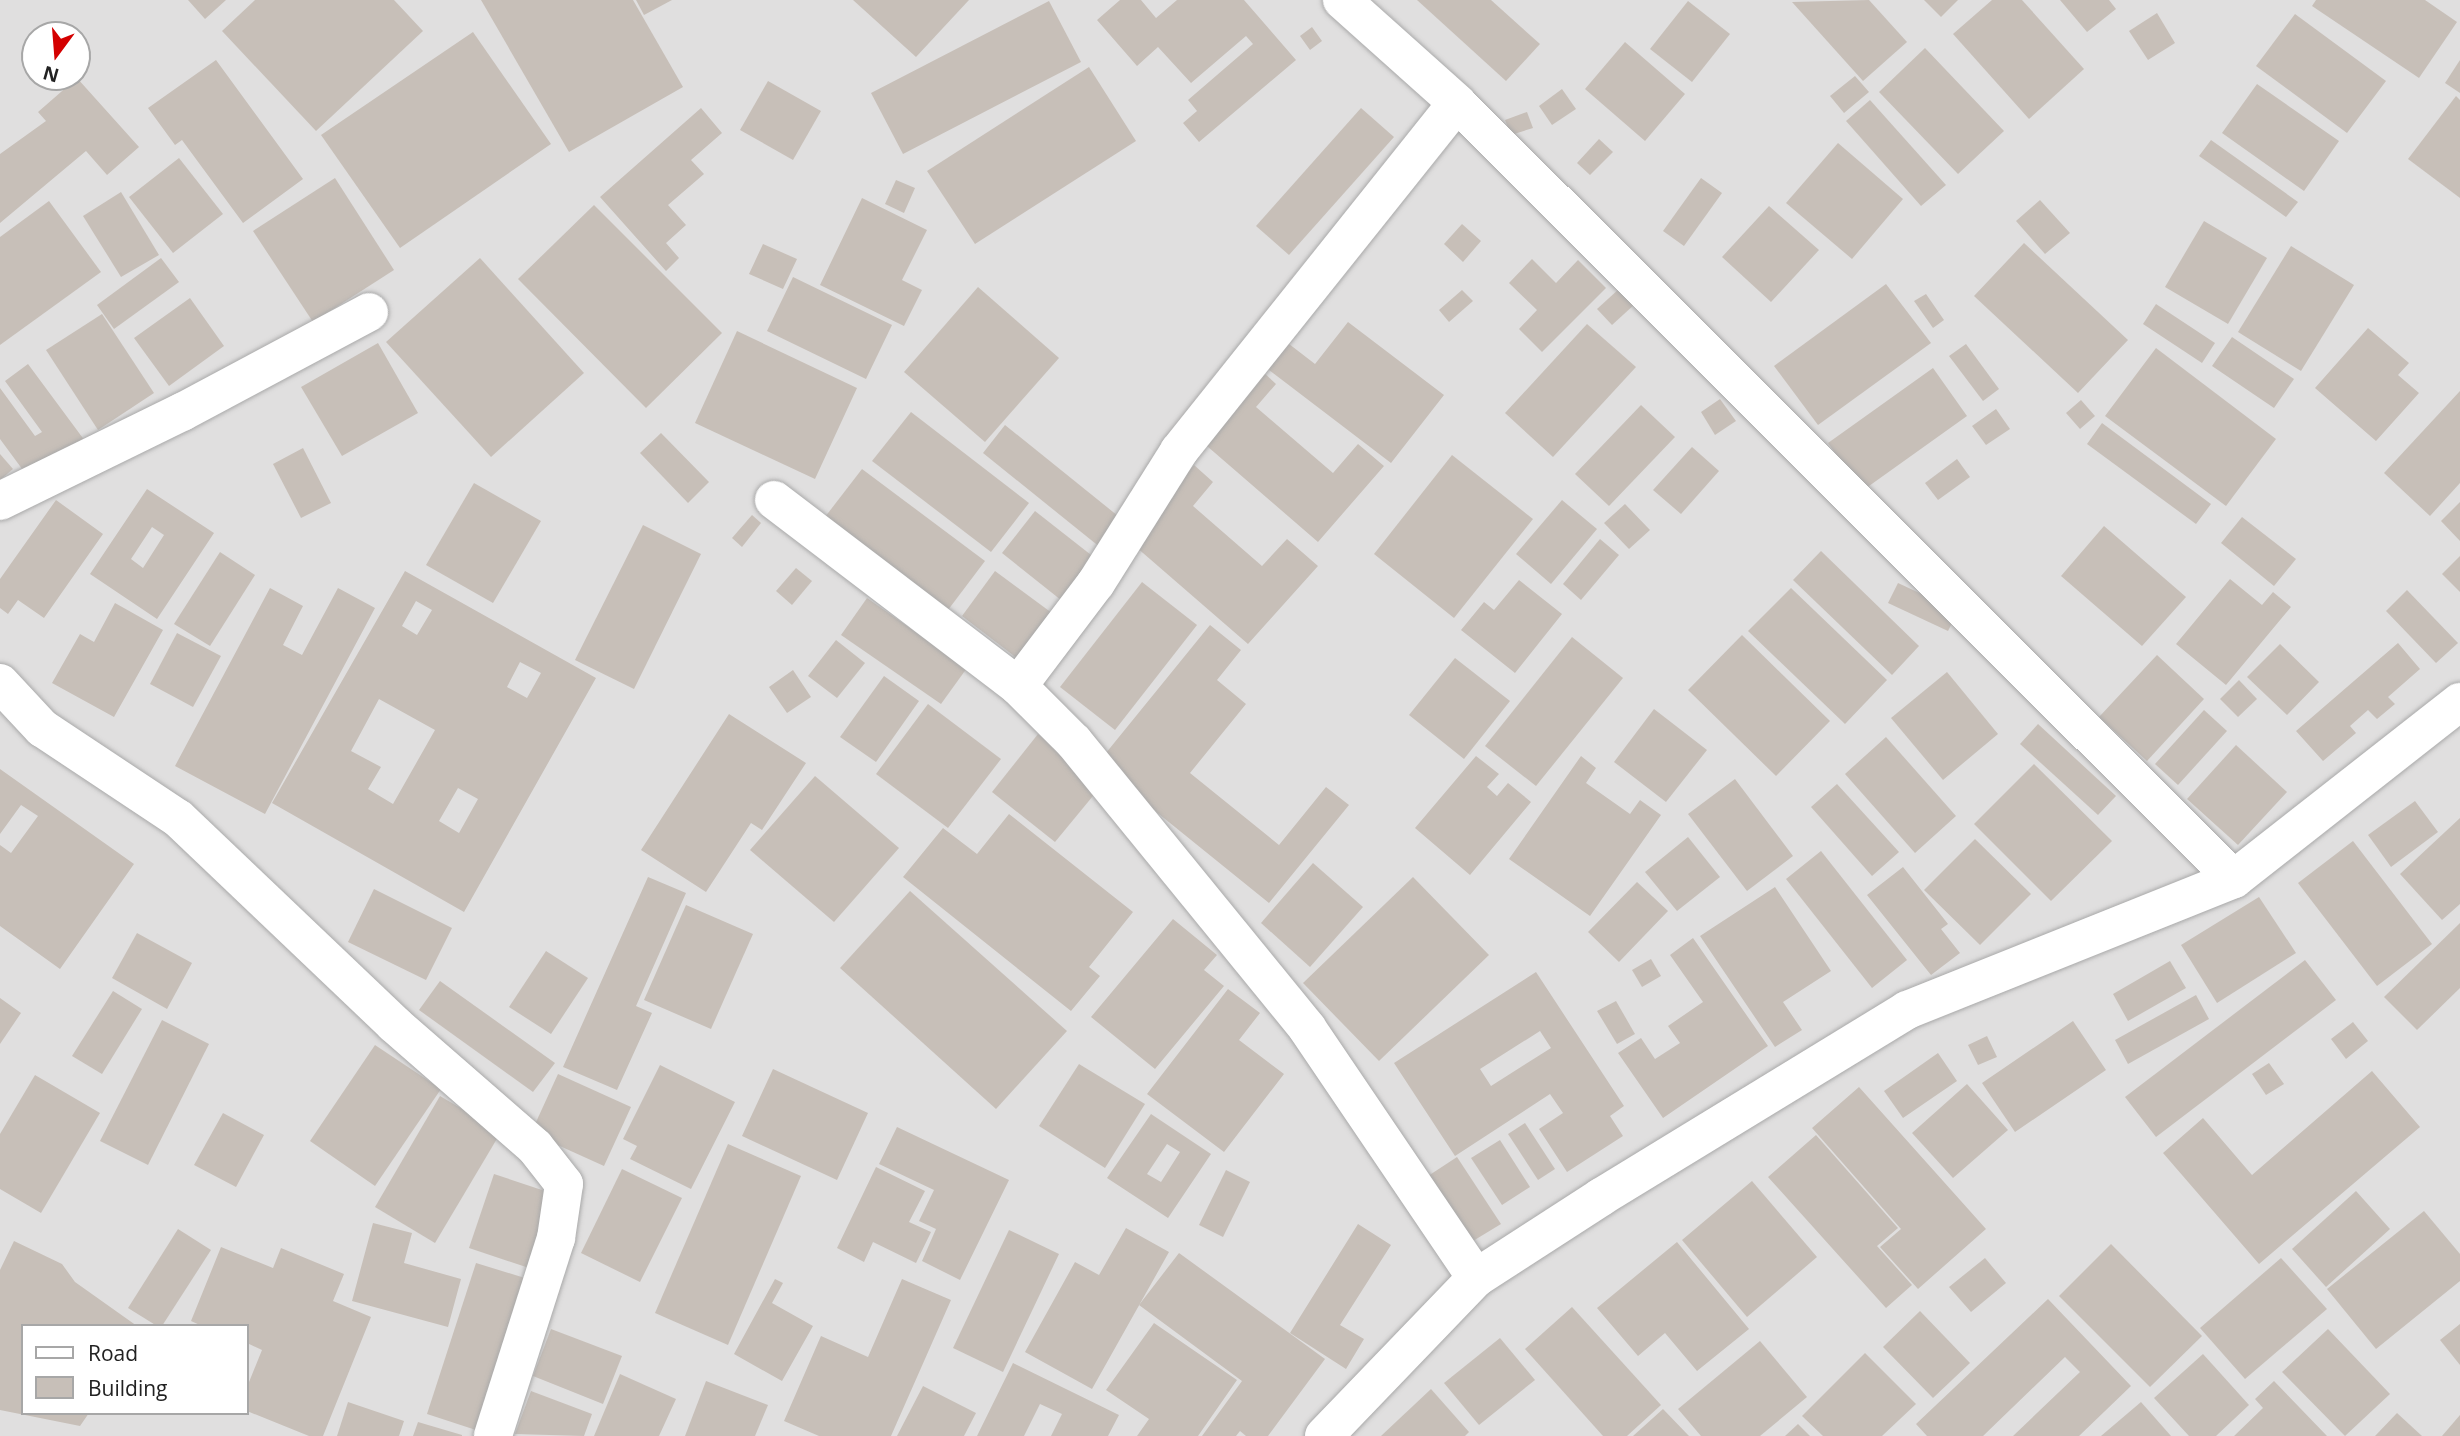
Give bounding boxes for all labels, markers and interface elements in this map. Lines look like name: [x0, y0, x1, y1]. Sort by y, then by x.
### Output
north arrow: [21, 21, 91, 91]
text: N: [40, 60, 62, 89]
legend: [21, 1324, 248, 1415]
text: Road: [88, 1339, 138, 1367]
text: Building: [88, 1374, 167, 1402]

